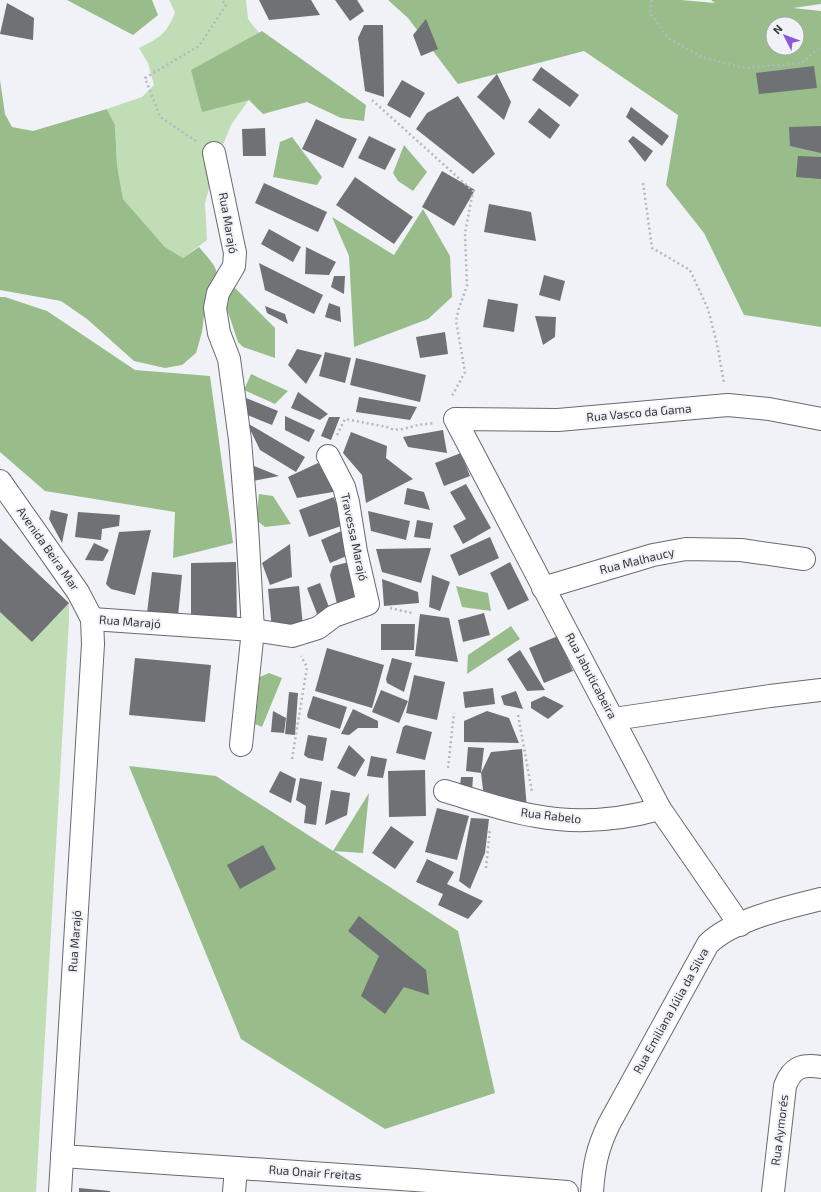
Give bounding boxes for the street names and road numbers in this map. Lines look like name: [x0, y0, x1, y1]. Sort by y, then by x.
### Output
street label: Rua Marajó: [216, 191, 241, 255]
street label: Rua Vasco da Gama: [586, 400, 692, 424]
street label: Travessa Marajó: [338, 491, 371, 583]
street label: Avenida Beira Mar: [15, 504, 83, 593]
street label: Rua Malhaucy: [598, 544, 676, 576]
street label: Rua Marajó: [99, 612, 162, 631]
street label: Rua Jabuticabeira: [563, 630, 620, 721]
street label: Rua Rabelo: [520, 804, 583, 826]
street label: Rua Marajó: [65, 909, 84, 972]
street label: Rua Emiliana Júlia da Silva: [630, 945, 711, 1076]
street label: Rua Aymorés: [768, 1094, 790, 1166]
street label: Rua Onair Freitas: [268, 1162, 362, 1182]

